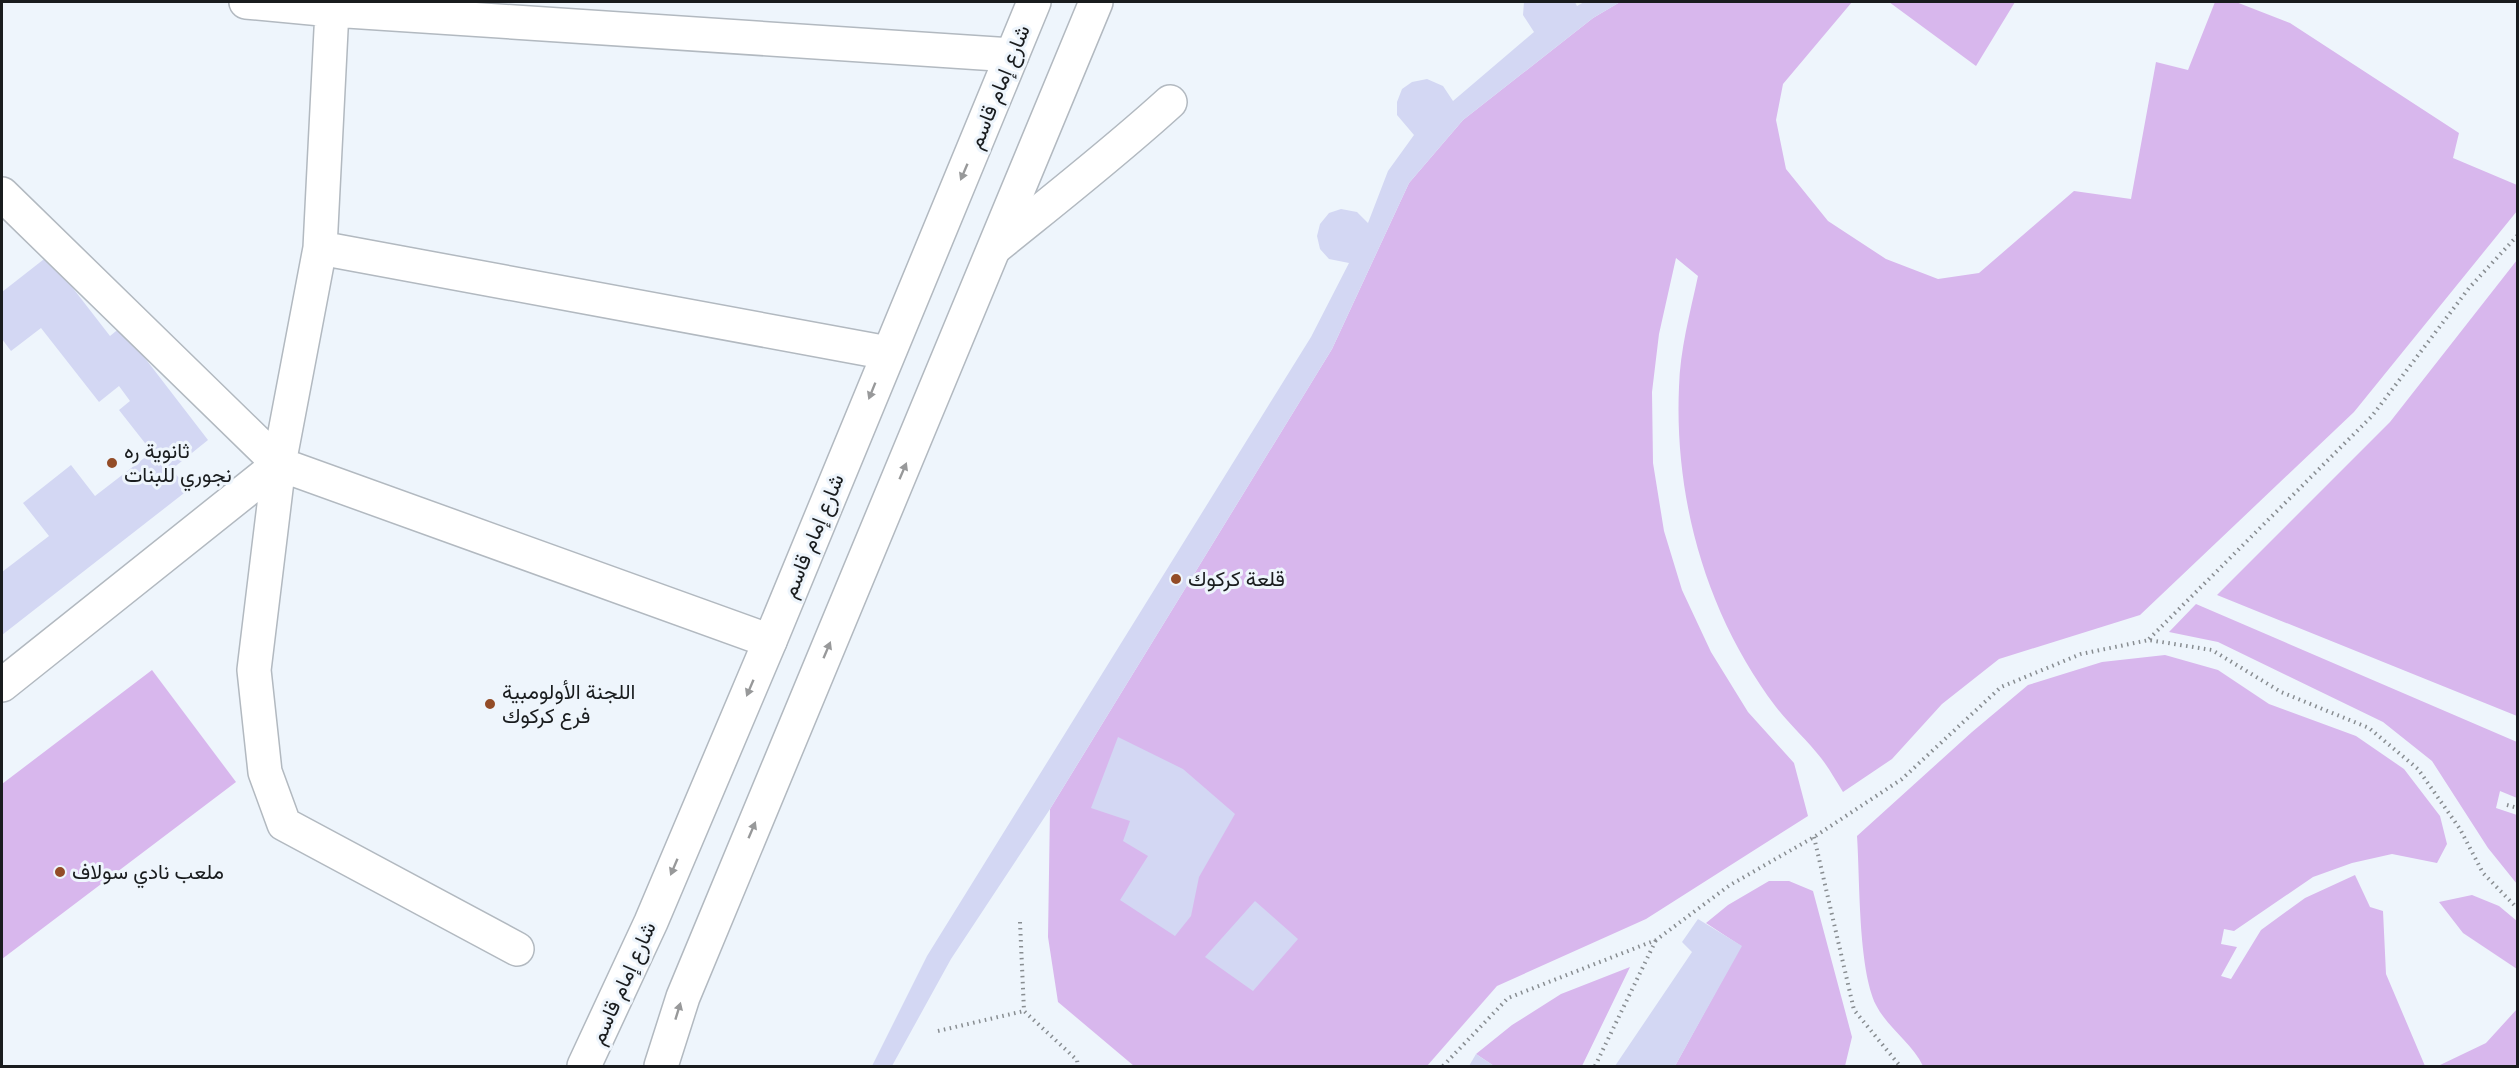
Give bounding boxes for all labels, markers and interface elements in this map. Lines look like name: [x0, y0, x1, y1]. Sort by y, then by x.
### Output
street label: شارع إمام قاسم: [962, 21, 1037, 153]
one-way arrow: [958, 163, 968, 181]
one-way arrow: [867, 382, 876, 400]
place label: ثانوية ره نجوري للبنات: [124, 438, 232, 492]
marker: ثانوية ره نجوري للبنات: [105, 456, 119, 470]
one-way arrow: [898, 461, 908, 479]
street label: شارع إمام قاسم: [776, 470, 851, 602]
place label: قلعة كركوك: [1188, 566, 1285, 592]
marker: قلعة كركوك: [1169, 572, 1183, 586]
one-way arrow: [823, 642, 832, 659]
place label: اللجنة الأولومبية فرع كركوك: [502, 679, 636, 730]
one-way arrow: [745, 679, 755, 697]
marker: اللجنة الأولومبية فرع كركوك: [483, 697, 497, 711]
one-way arrow: [747, 821, 757, 839]
place label: ملعب نادي سولاف: [72, 859, 224, 889]
one-way arrow: [669, 859, 679, 877]
marker: ملعب نادي سولاف: [53, 865, 67, 879]
street label: شارع إمام قاسم: [584, 918, 663, 1049]
one-way arrow: [674, 1002, 683, 1020]

